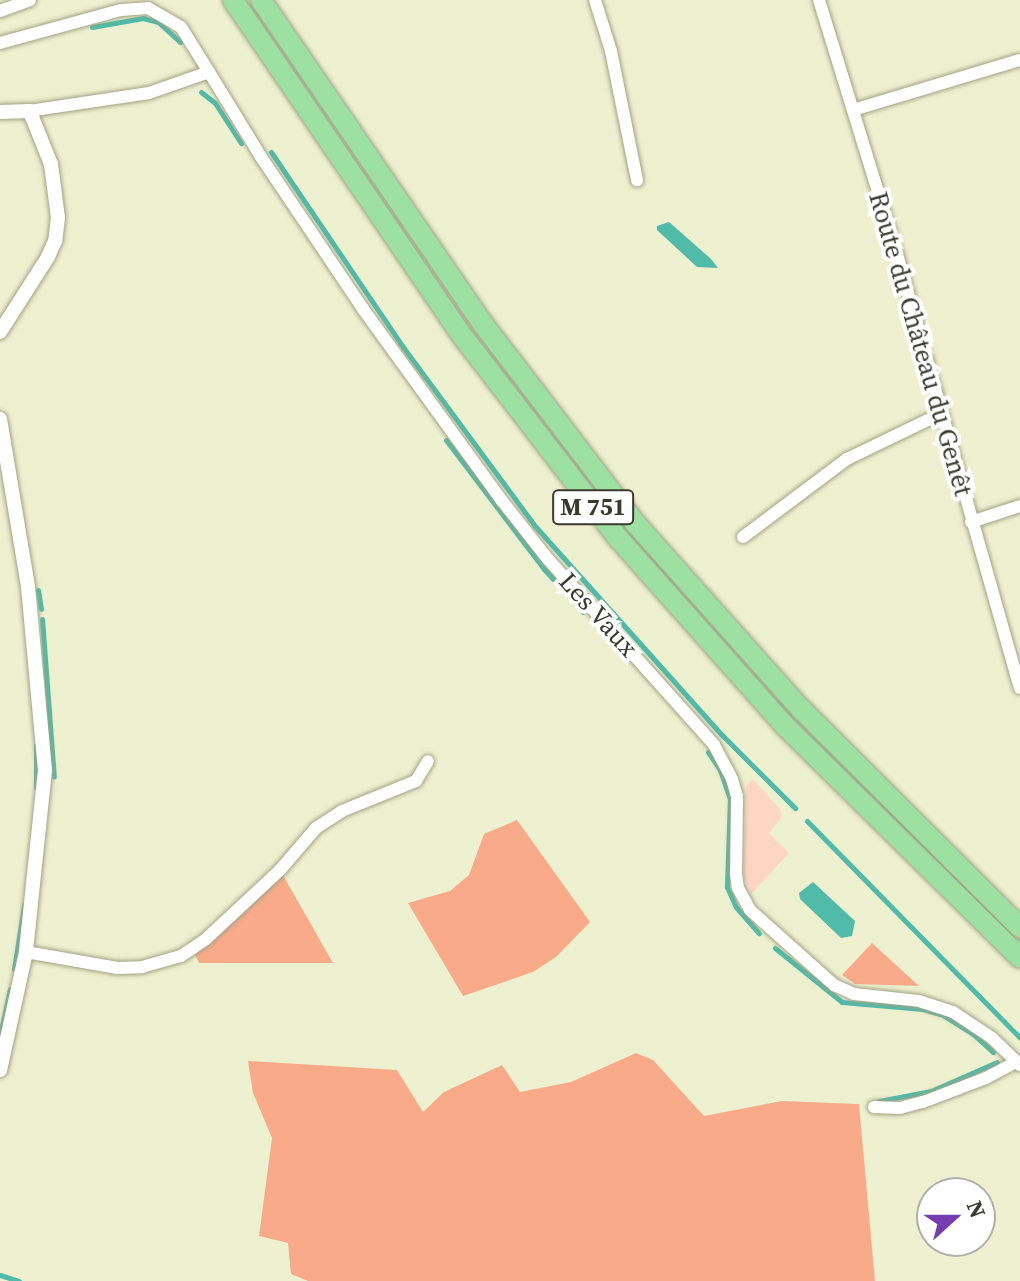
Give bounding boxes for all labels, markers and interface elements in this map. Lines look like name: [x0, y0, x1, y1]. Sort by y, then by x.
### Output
street label: Route du Château du Genêt: [862, 188, 978, 500]
road number: M 751: [551, 487, 635, 527]
street label: Les Vaux: [552, 566, 644, 664]
north arrow: [916, 1177, 996, 1257]
text: N: [960, 1196, 993, 1222]

